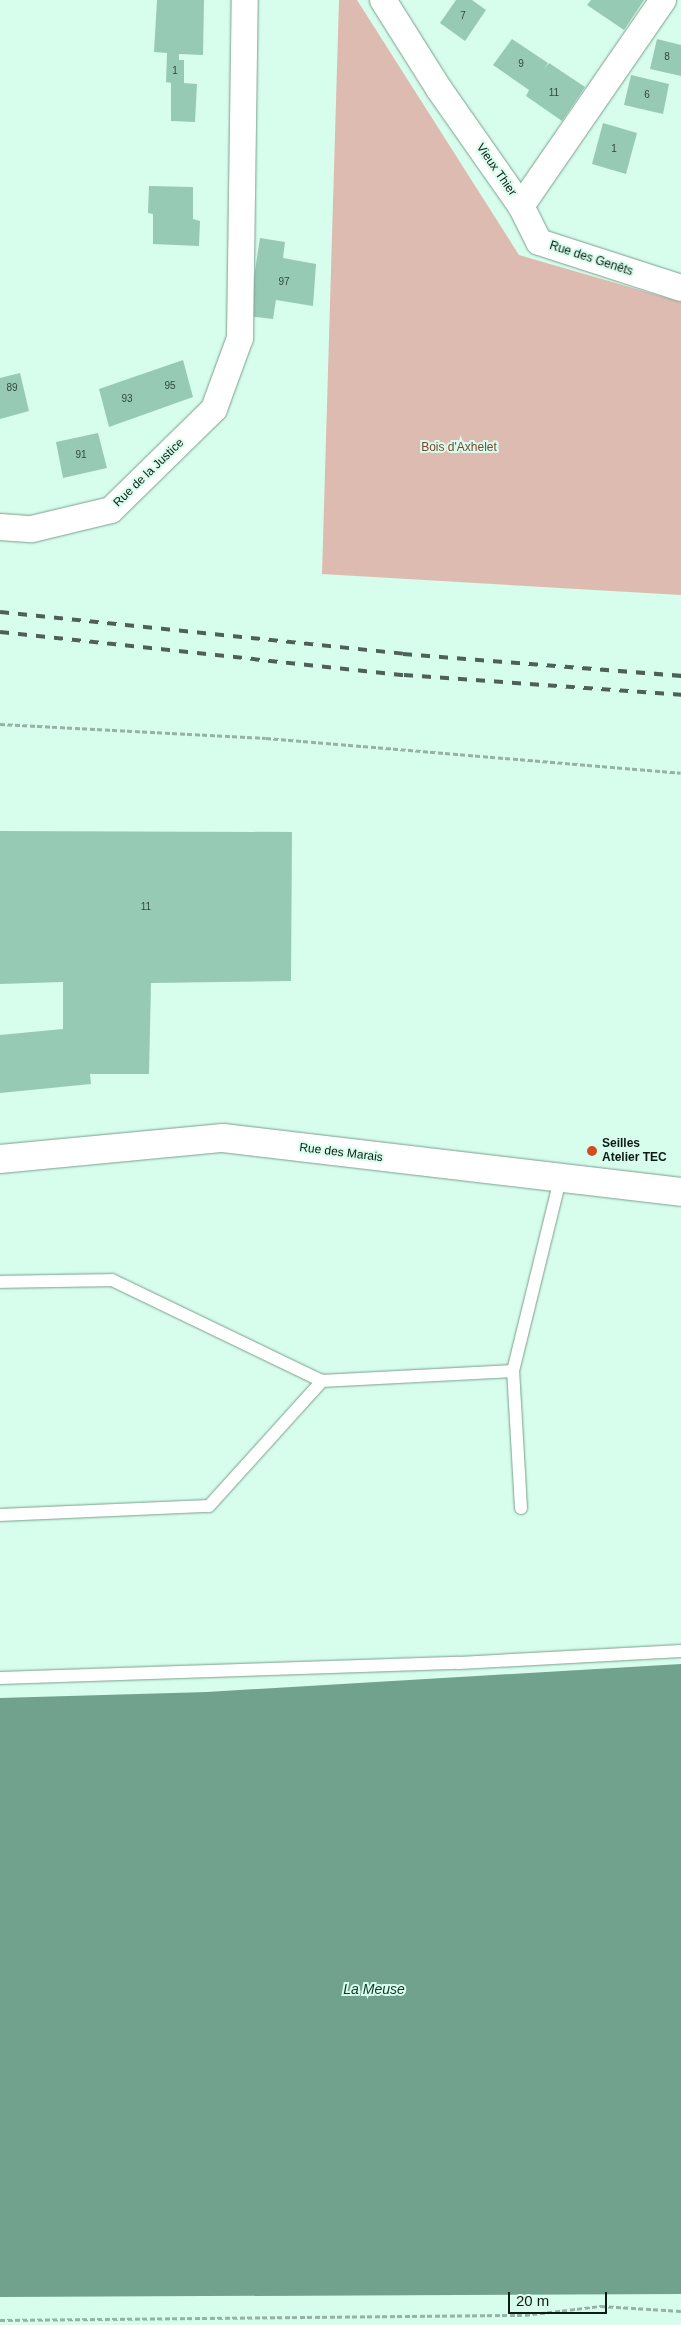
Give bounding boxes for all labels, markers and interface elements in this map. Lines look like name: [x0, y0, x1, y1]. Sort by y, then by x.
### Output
house number: 7: [460, 10, 466, 22]
house number: 8: [664, 51, 670, 63]
house number: 9: [518, 58, 524, 70]
house number: 1: [172, 65, 178, 77]
house number: 11: [549, 87, 559, 99]
house number: 6: [644, 89, 650, 101]
street label: Vieux Thier: [473, 141, 519, 199]
house number: 1: [611, 143, 617, 155]
street label: Rue des Genêts: [548, 239, 634, 279]
house number: 97: [278, 276, 290, 288]
house number: 95: [164, 380, 176, 392]
house number: 89: [6, 382, 18, 394]
house number: 93: [121, 393, 133, 405]
street label: Rue de la Justice: [111, 436, 187, 510]
park label: Bois d'Axhelet: [421, 441, 497, 455]
house number: 91: [75, 449, 87, 461]
house number: 11: [141, 901, 151, 913]
place label: Seilles Atelier TEC: [602, 1137, 667, 1165]
street label: Rue des Marais: [298, 1141, 384, 1165]
marker: Seilles Atelier TEC: [586, 1145, 598, 1157]
water label: La Meuse: [343, 1981, 405, 1997]
scale bar: [511, 2282, 610, 2314]
text: 20 m: [516, 2292, 549, 2309]

